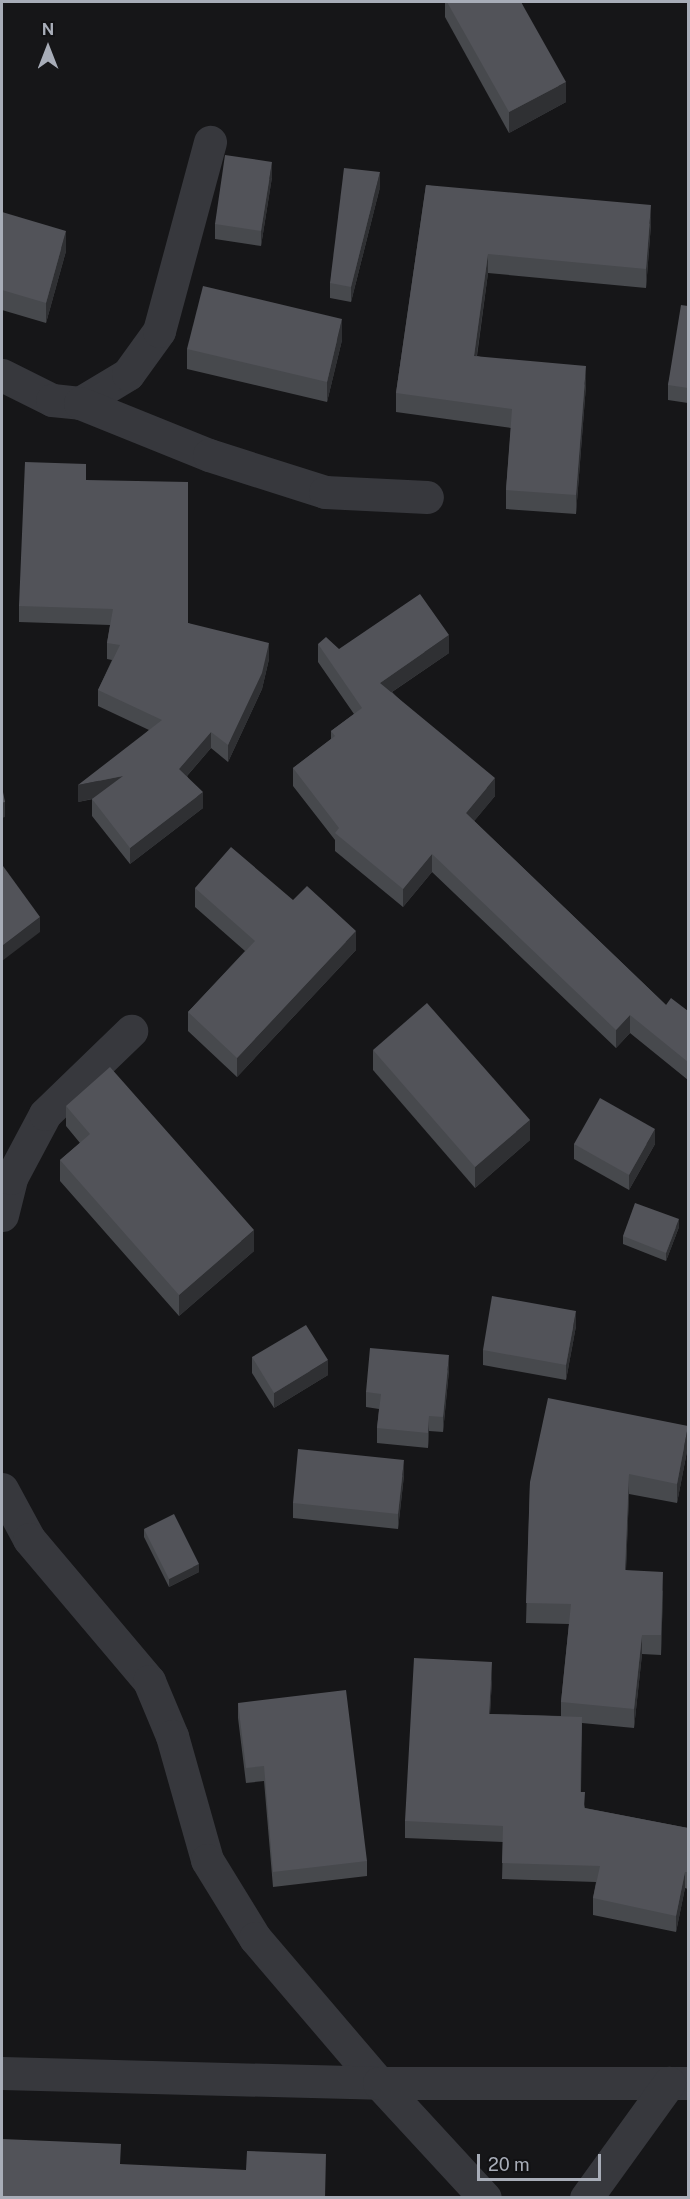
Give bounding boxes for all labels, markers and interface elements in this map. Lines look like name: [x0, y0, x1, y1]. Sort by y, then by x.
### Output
north arrow: [18, 18, 78, 78]
text: N: [42, 20, 54, 39]
scale bar: [480, 2142, 604, 2180]
text: 20 m: [488, 2154, 530, 2175]

